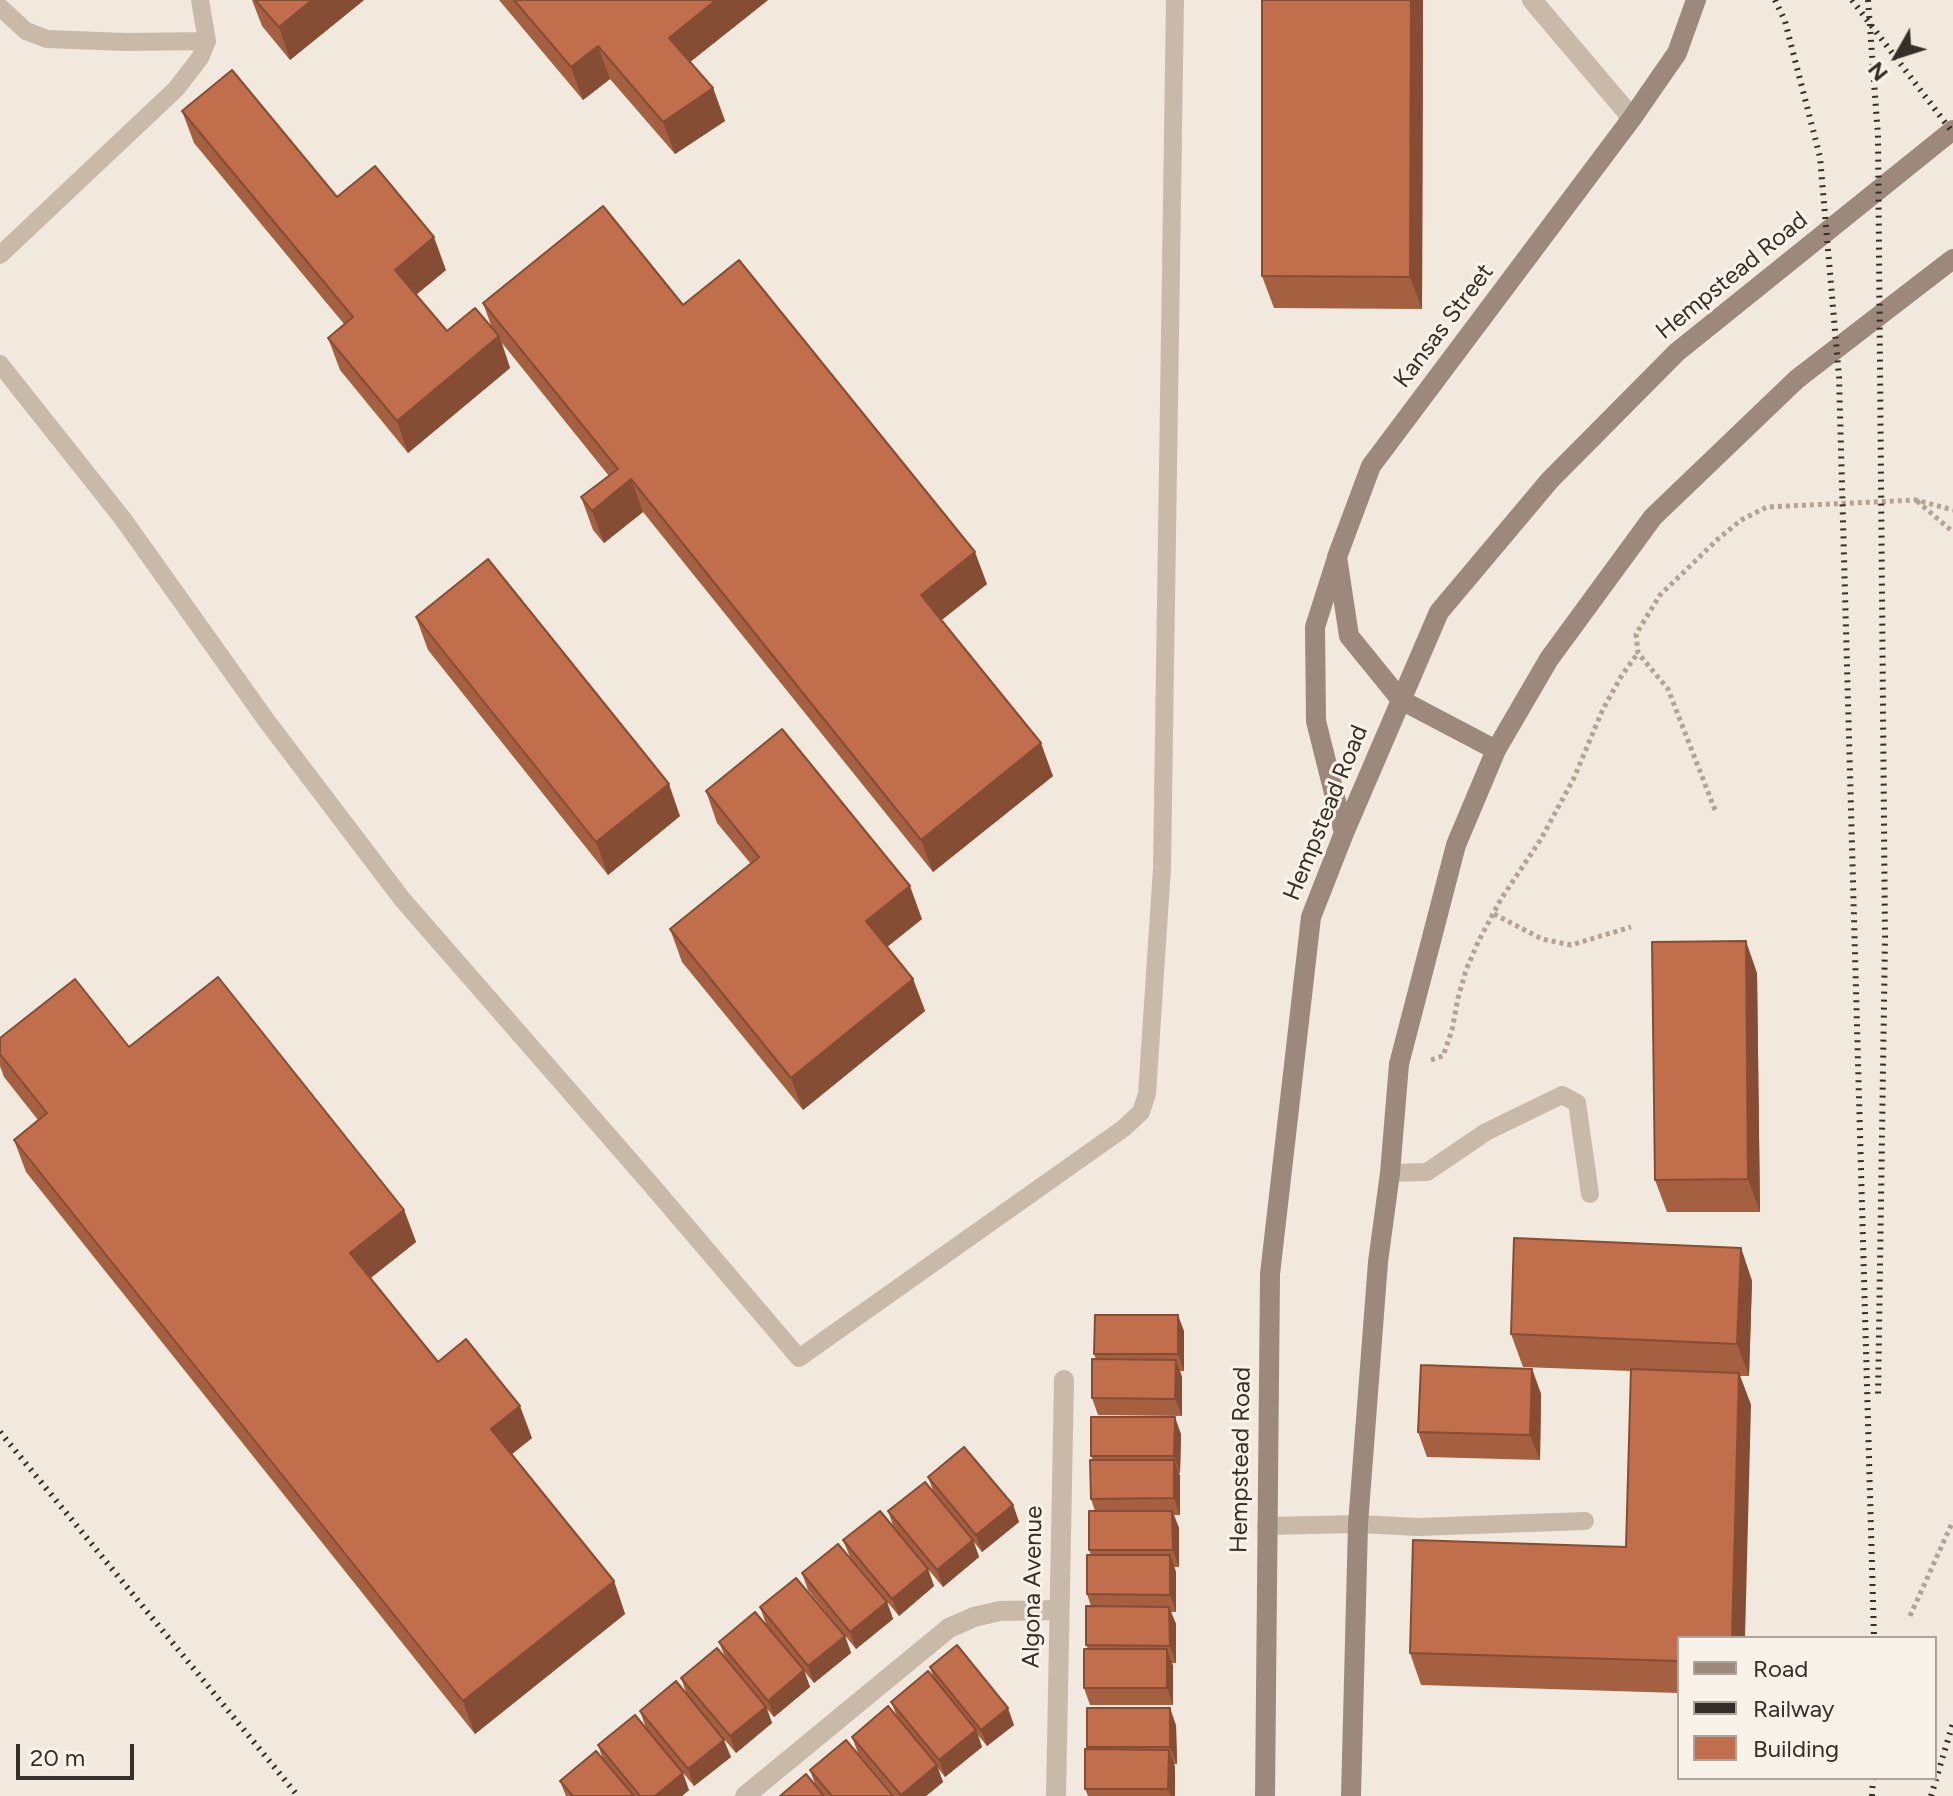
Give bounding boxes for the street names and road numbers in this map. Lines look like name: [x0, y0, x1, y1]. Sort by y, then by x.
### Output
street label: Hempstead Road: [1650, 206, 1814, 346]
street label: Kansas Street: [1388, 258, 1500, 394]
street label: Hempstead Road: [1278, 721, 1374, 905]
street label: Hempstead Road: [1225, 1367, 1257, 1553]
street label: Algona Avenue: [1017, 1506, 1049, 1668]

